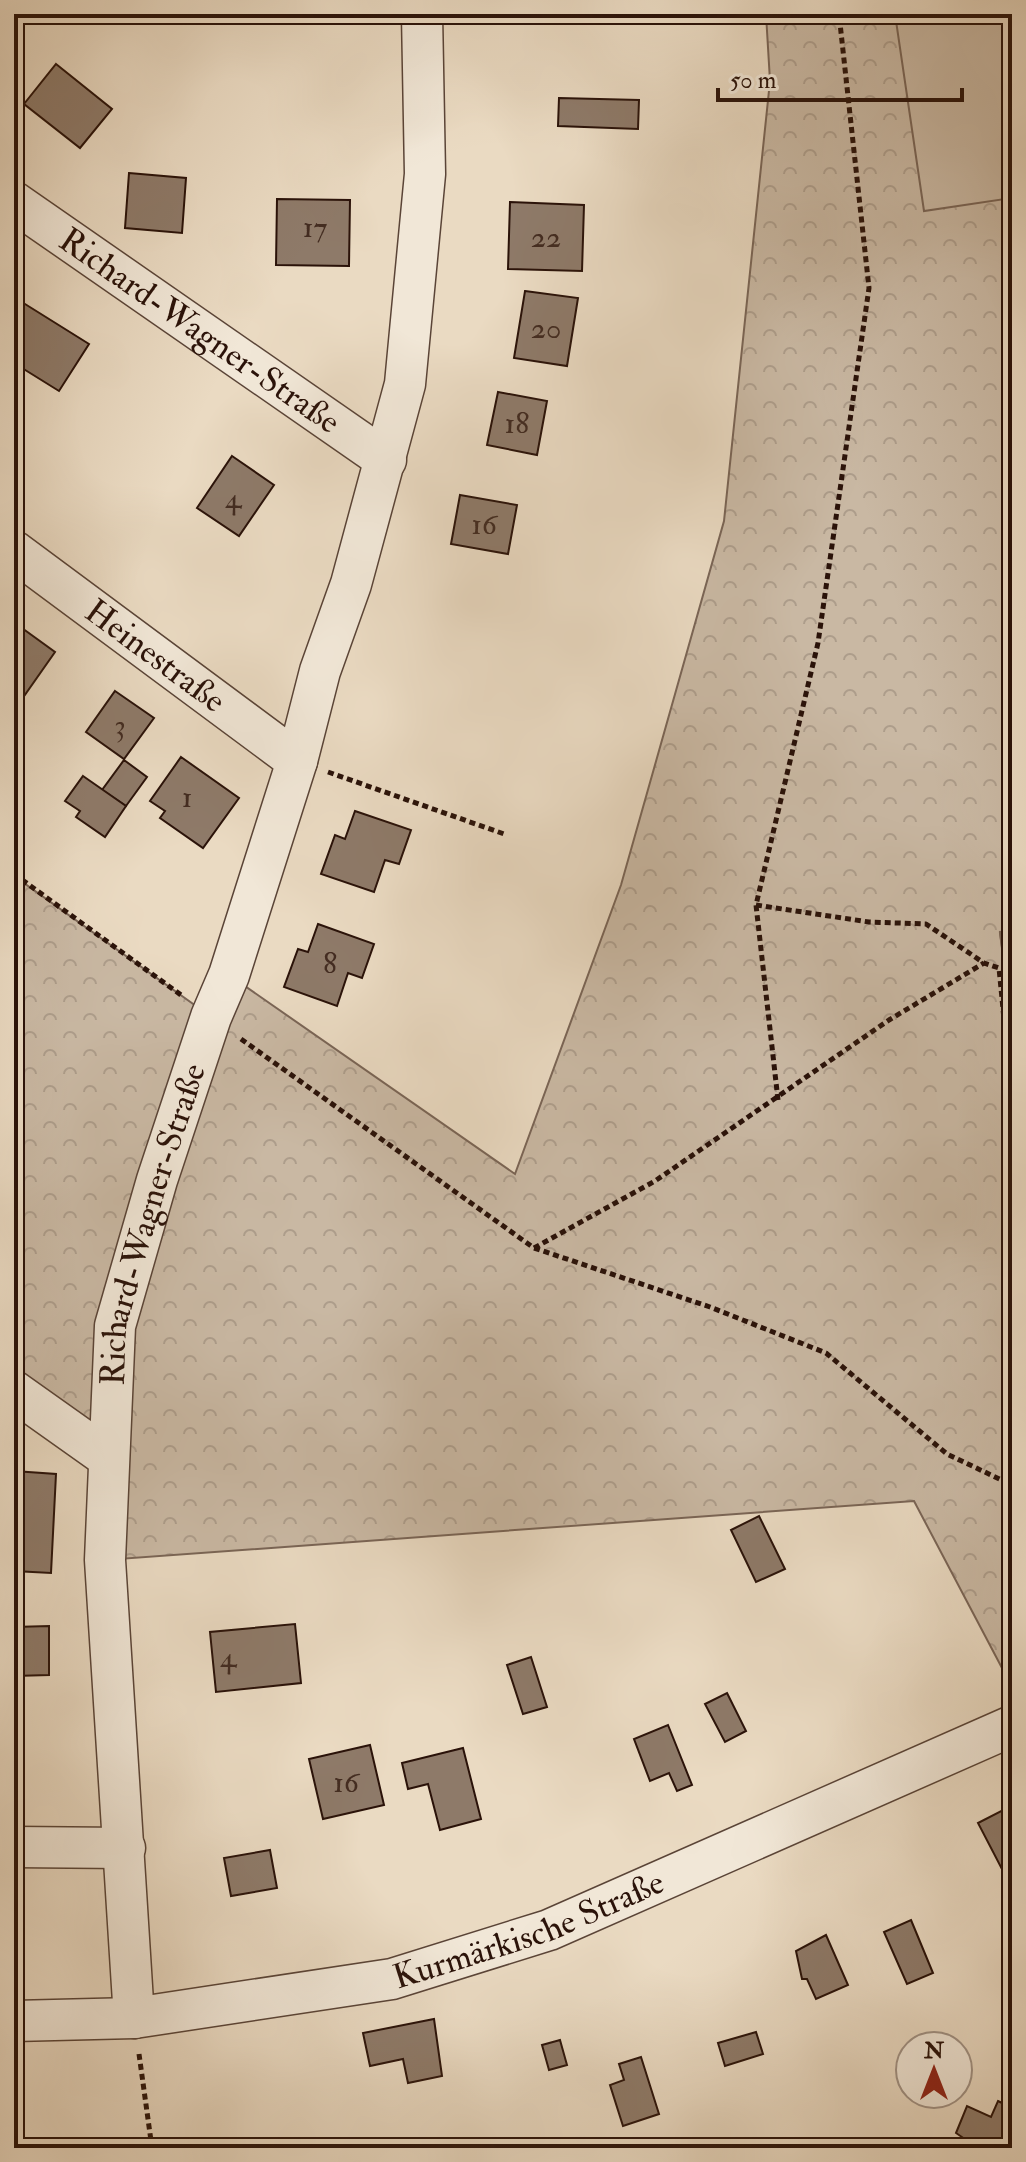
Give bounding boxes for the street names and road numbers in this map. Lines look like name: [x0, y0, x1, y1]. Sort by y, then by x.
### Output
street label: Richard-Wagner-Straße: [51, 218, 349, 443]
street label: Heinestraße: [76, 590, 234, 722]
street label: Richard-Wagner-Straße: [91, 1058, 216, 1386]
street label: Kurmärkische Straße: [388, 1861, 671, 1999]

